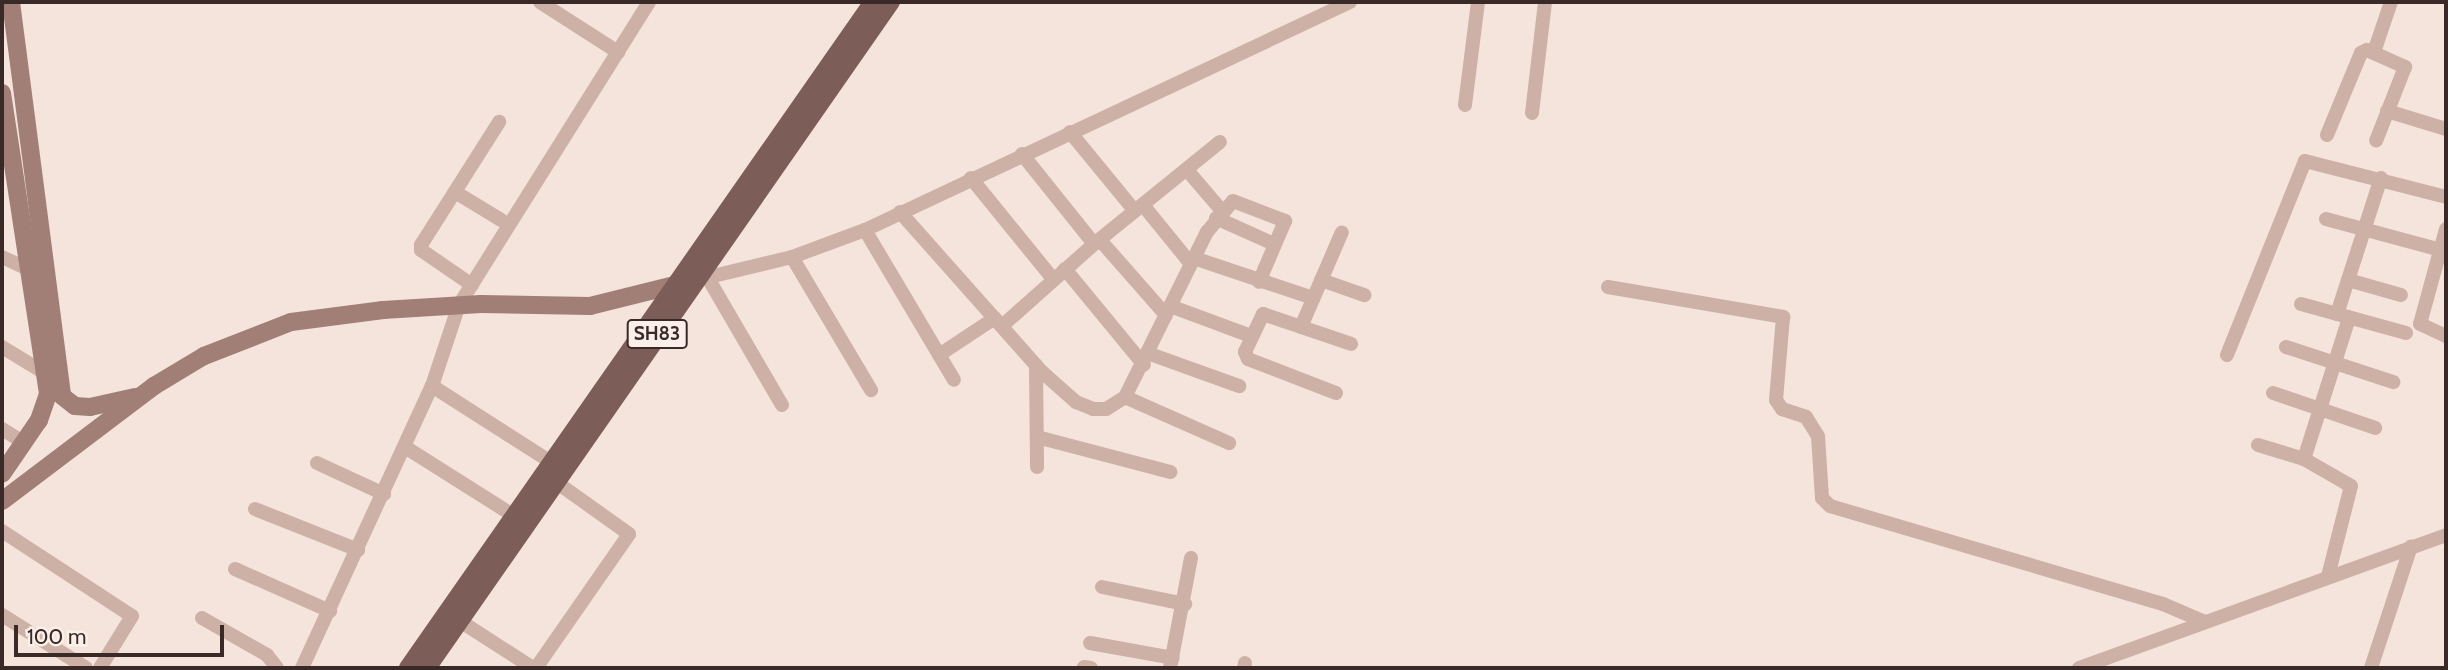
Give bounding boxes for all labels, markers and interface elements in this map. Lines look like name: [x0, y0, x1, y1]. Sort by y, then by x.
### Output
road number: SH83: [626, 318, 688, 350]
scale bar: [18, 610, 228, 654]
text: 100 m: [27, 624, 86, 649]

